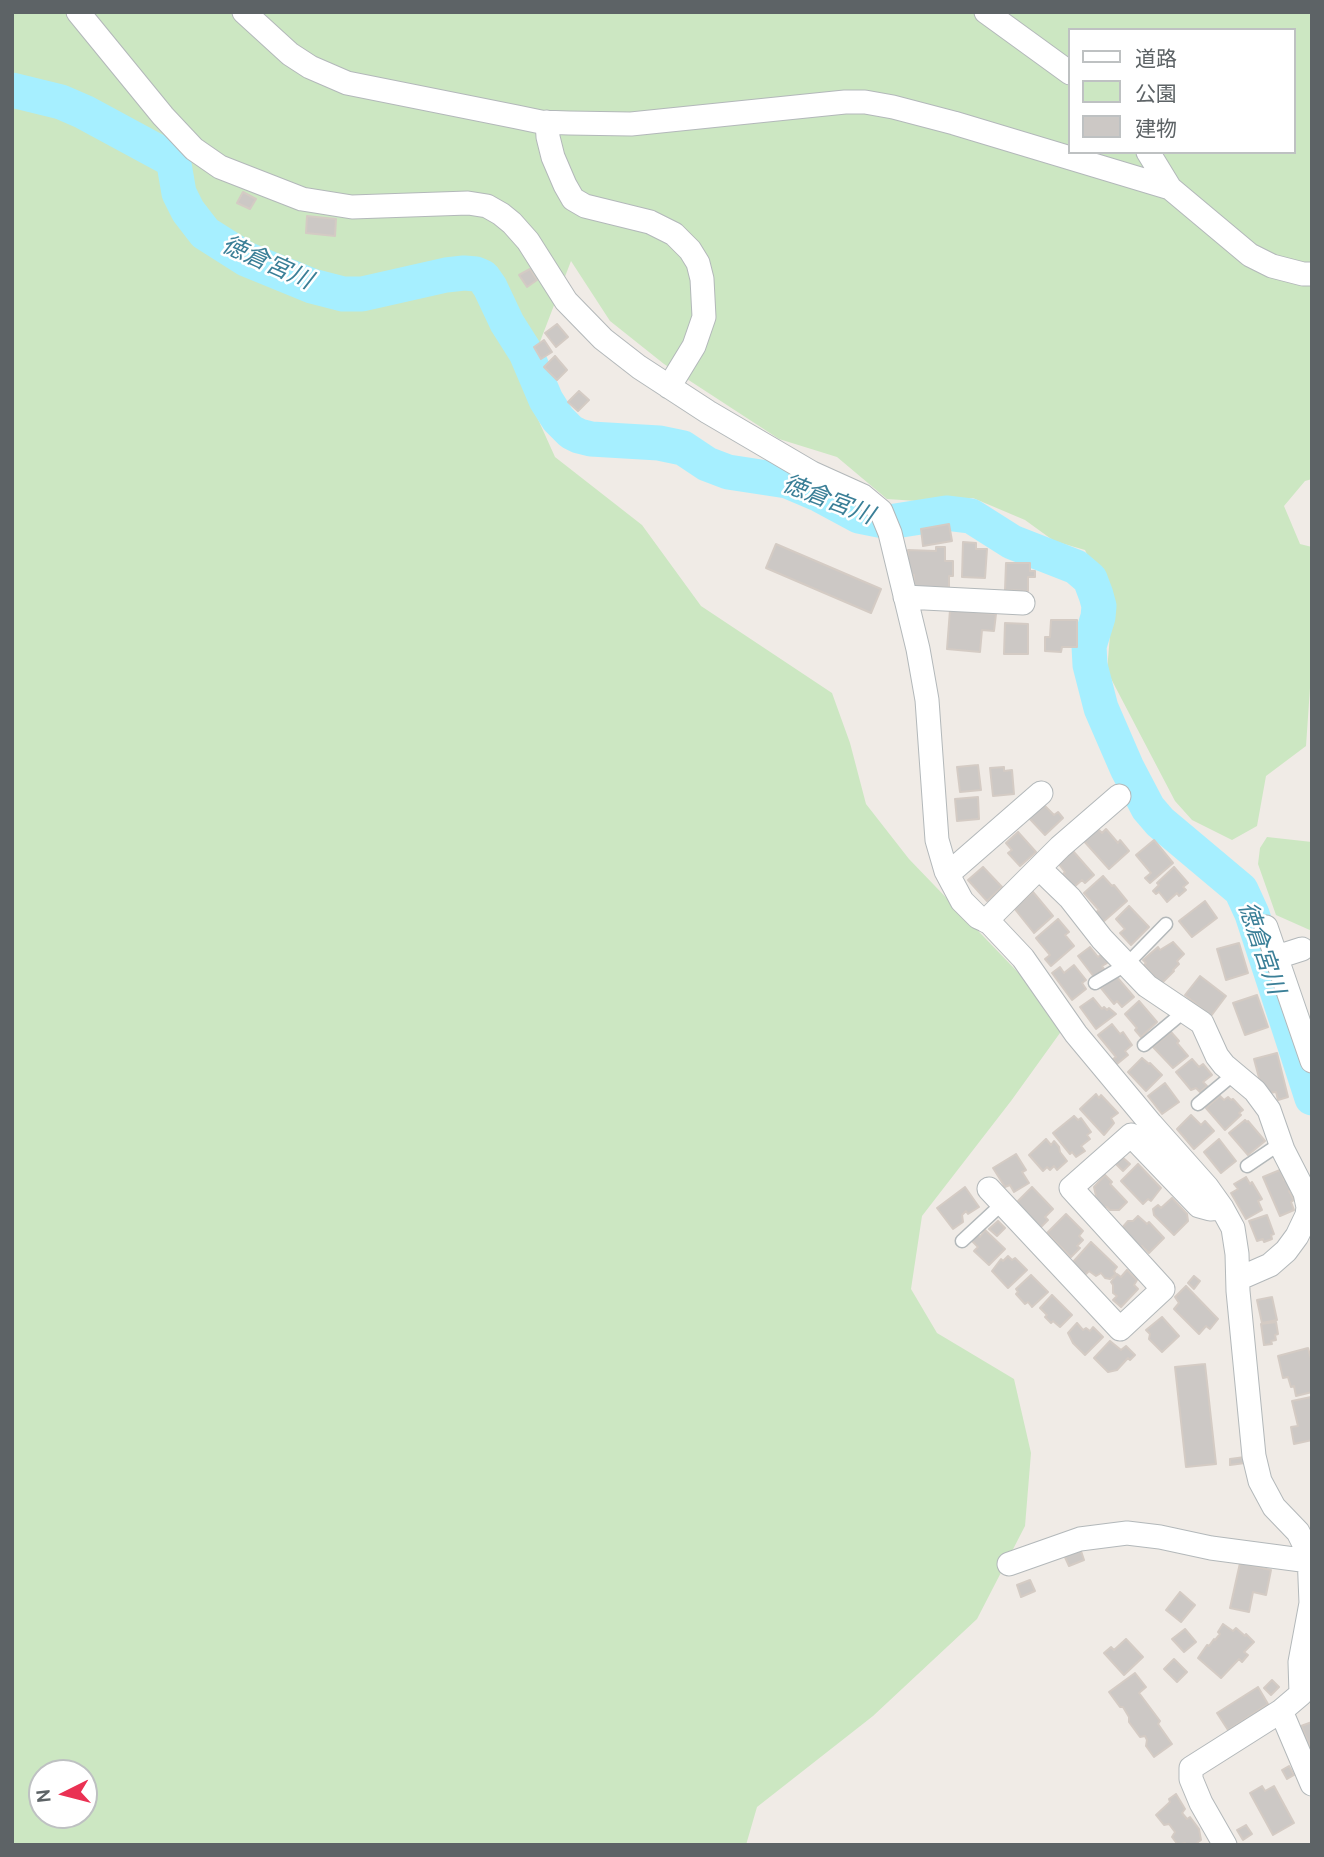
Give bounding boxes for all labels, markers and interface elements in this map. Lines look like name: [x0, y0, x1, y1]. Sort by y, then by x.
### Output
legend: [1068, 28, 1296, 154]
text: 道路: [1135, 46, 1177, 71]
text: 公園: [1135, 81, 1177, 106]
text: 建物: [1135, 116, 1177, 141]
water label: 徳倉宮川: [217, 230, 317, 296]
water label: 徳倉宮川: [778, 469, 878, 531]
water label: 徳倉宮川: [1232, 898, 1290, 998]
north arrow: [28, 1759, 98, 1829]
text: N: [31, 1788, 56, 1804]

